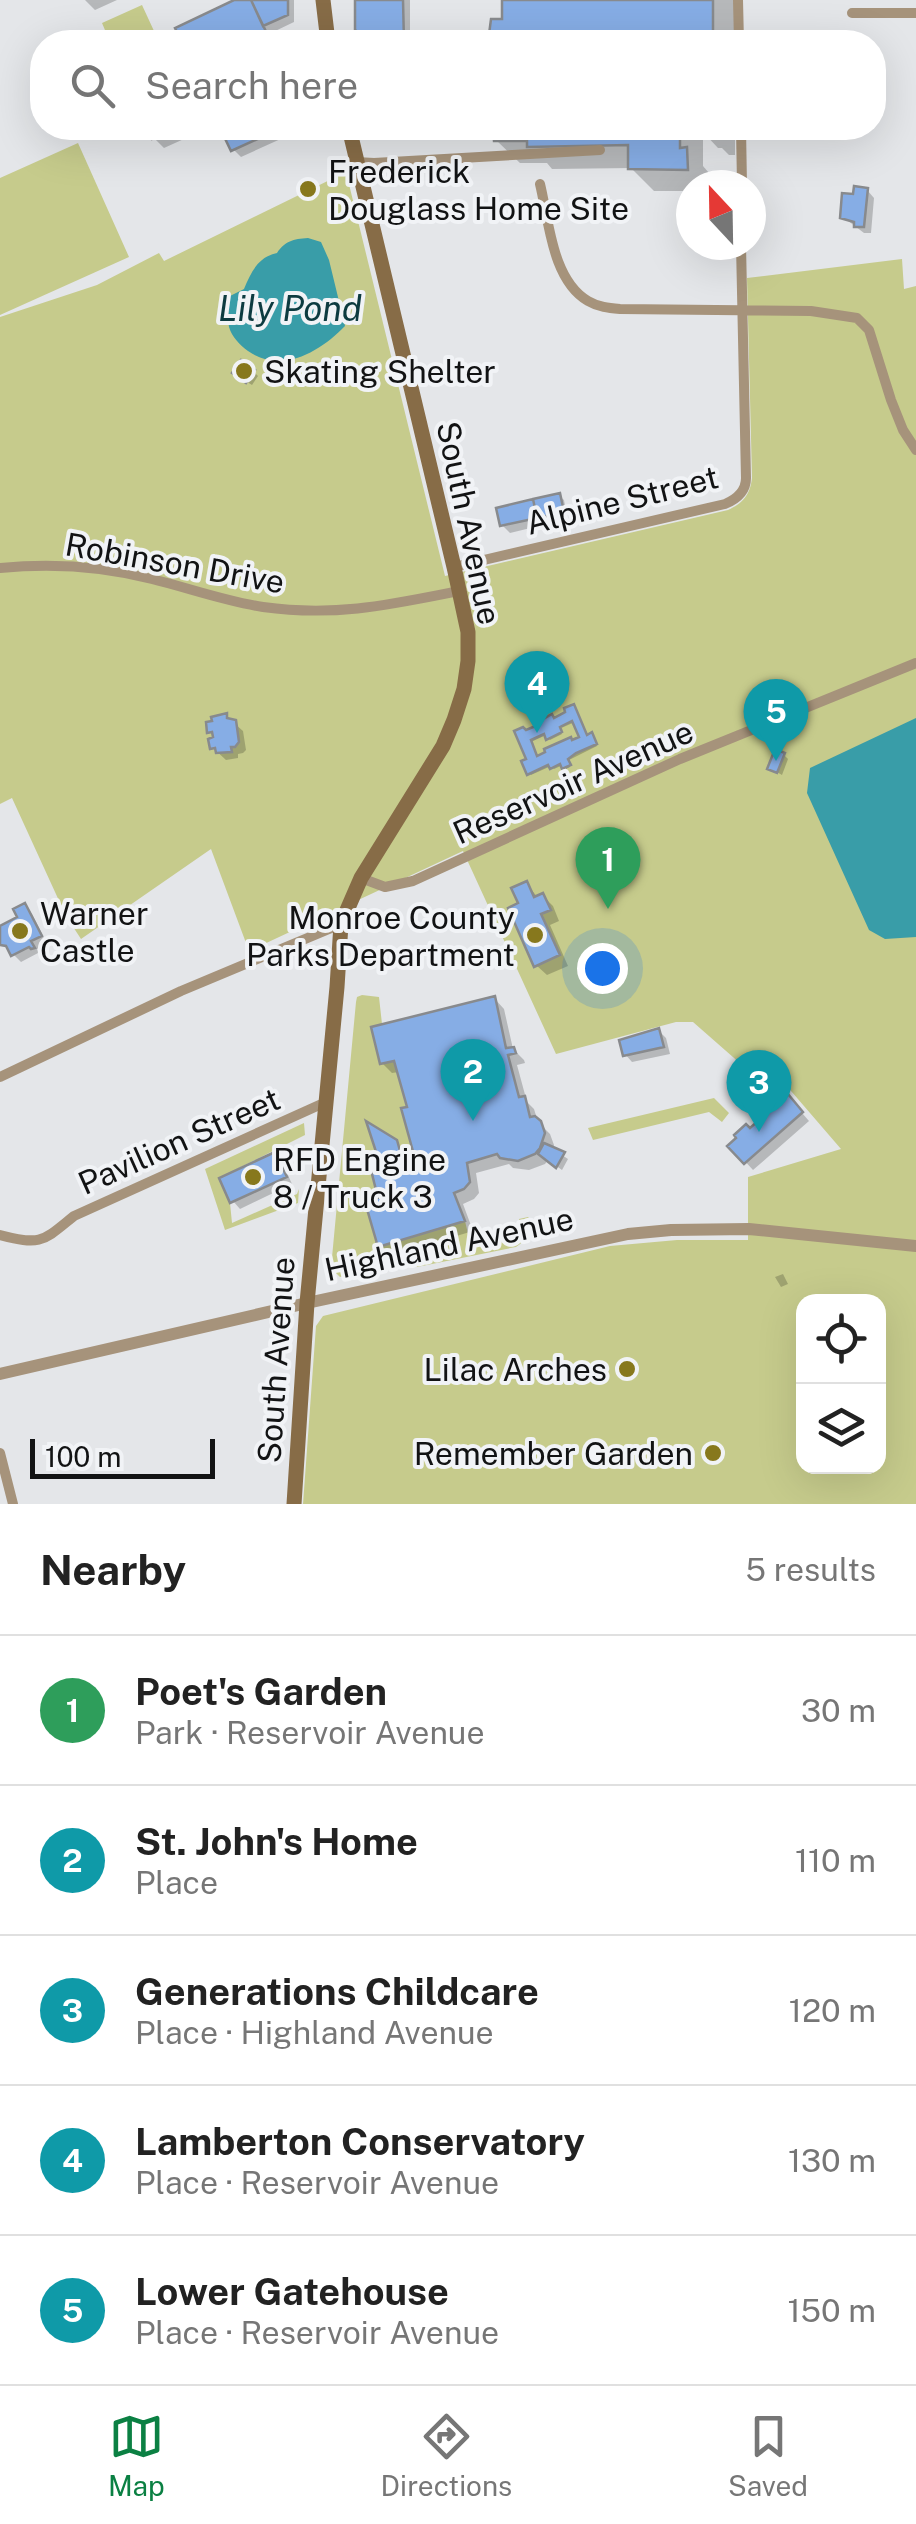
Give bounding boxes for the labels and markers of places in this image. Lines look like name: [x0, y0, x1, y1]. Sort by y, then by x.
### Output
place label: Frederick Douglass Home Site: [328, 153, 629, 227]
marker: Frederick Douglass Home Site: [297, 178, 319, 200]
place label: Skating Shelter: [264, 353, 496, 390]
marker: Skating Shelter: [233, 360, 255, 382]
pin: 4: [504, 650, 570, 733]
pin: 5: [744, 678, 808, 761]
pin: 1: [576, 826, 640, 909]
place label: Warner Castle: [40, 895, 148, 969]
place label: Monroe County Parks Department: [246, 899, 515, 973]
marker: Warner Castle: [9, 920, 31, 942]
marker: Monroe County Parks Department: [524, 924, 546, 946]
pin: 2: [440, 1038, 506, 1121]
pin: 3: [726, 1050, 792, 1132]
place label: RFD Engine 8 / Truck 3: [273, 1141, 446, 1215]
marker: RFD Engine 8 / Truck 3: [242, 1166, 264, 1188]
place label: Lilac Arches: [423, 1351, 607, 1388]
marker: Lilac Arches: [616, 1358, 638, 1380]
place label: Remember Garden: [414, 1435, 693, 1472]
marker: Remember Garden: [702, 1442, 724, 1464]

